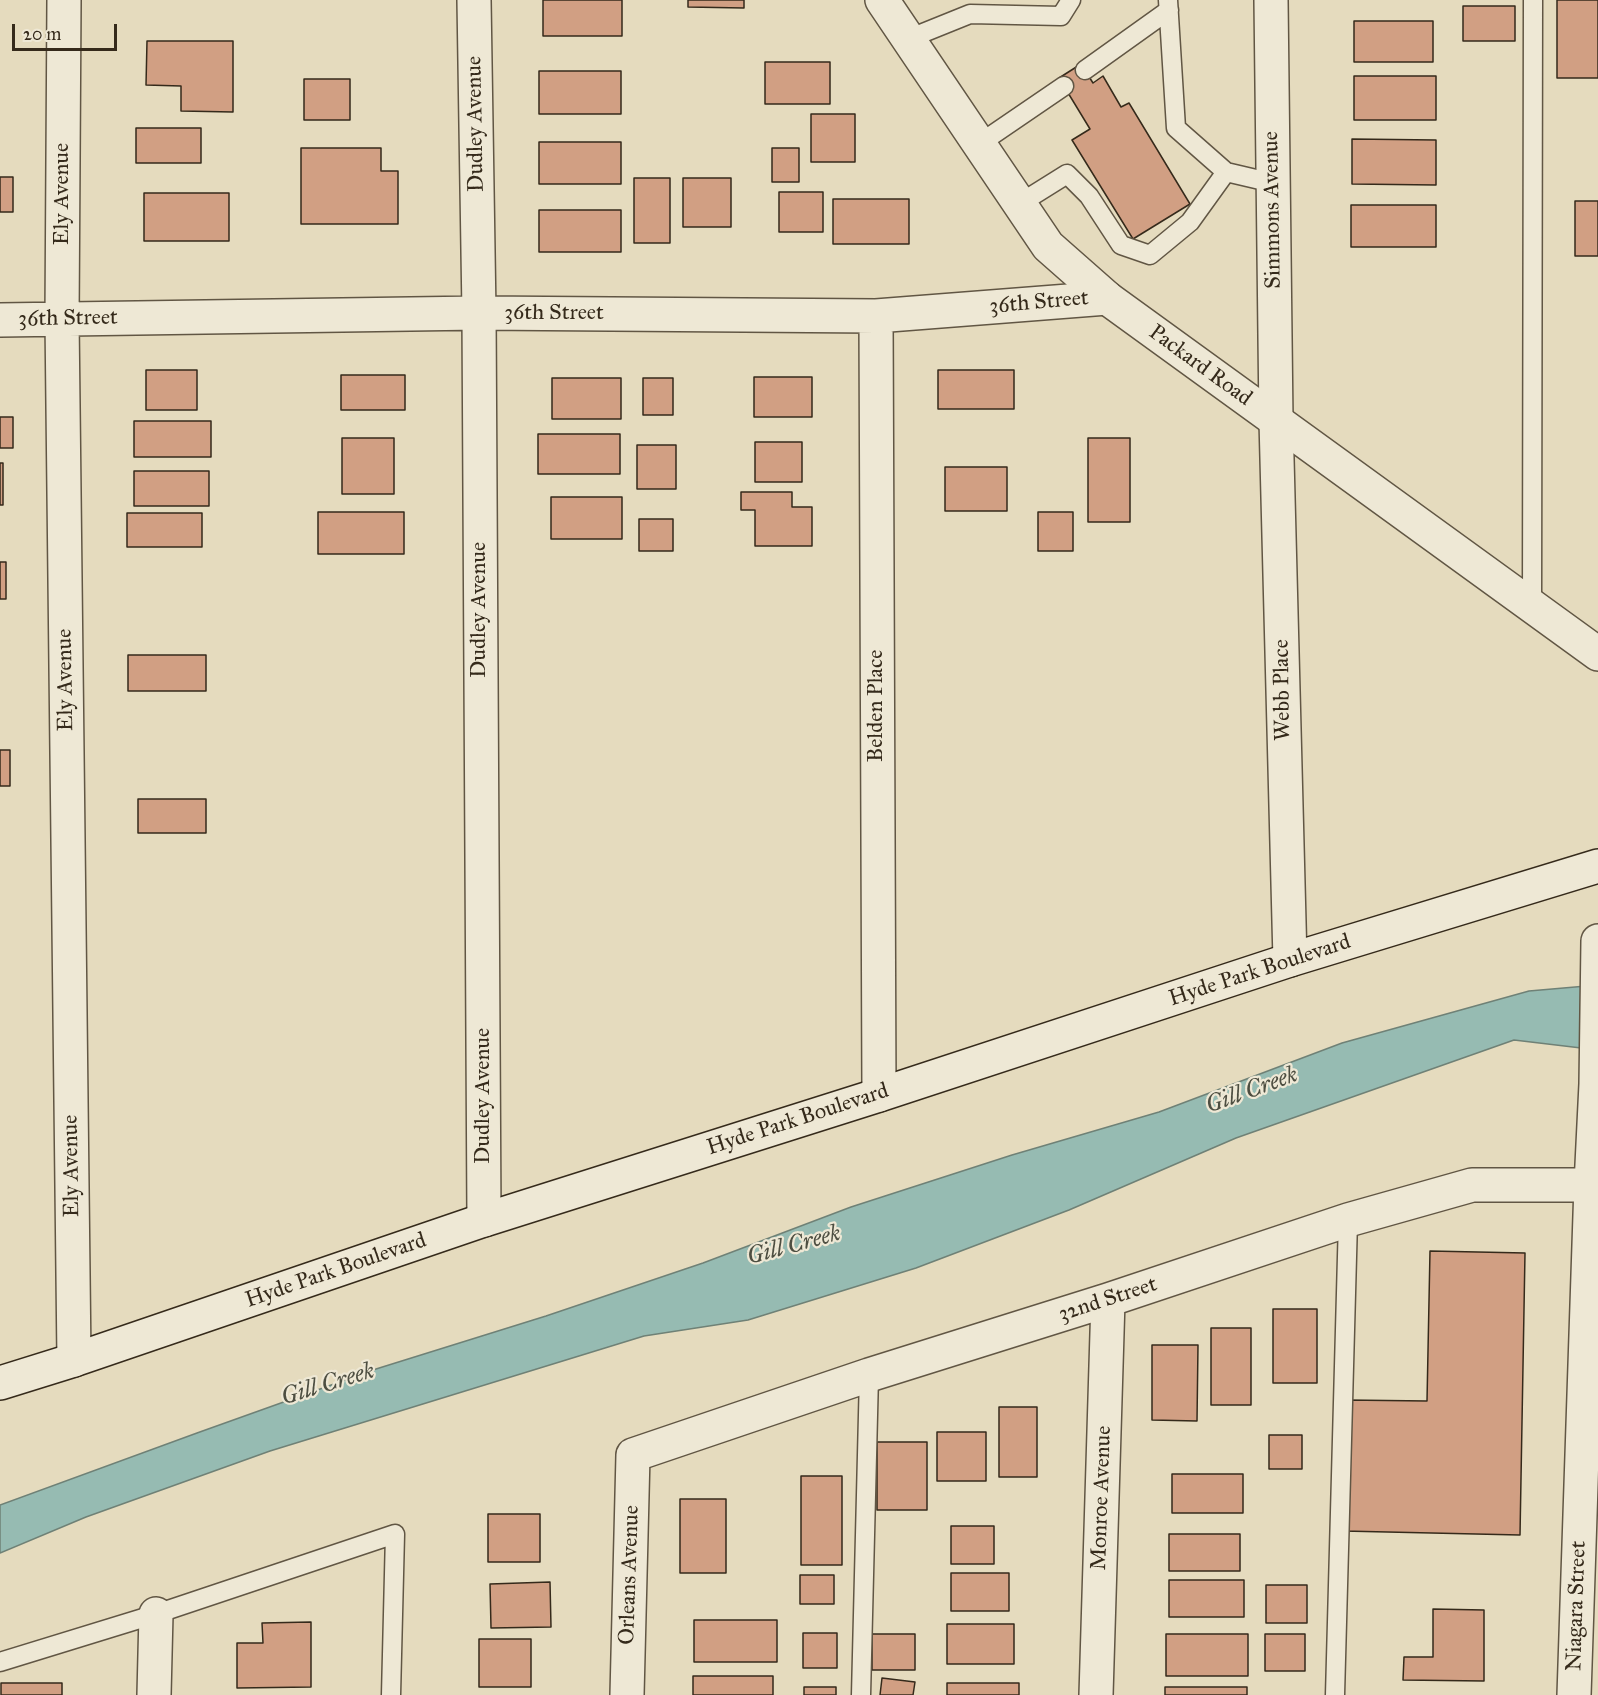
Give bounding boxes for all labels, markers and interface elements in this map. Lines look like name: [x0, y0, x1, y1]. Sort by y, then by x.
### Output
scale bar: [15, 12, 120, 50]
text: 20 m: [23, 23, 61, 45]
street label: Dudley Avenue: [462, 56, 490, 192]
street label: Simmons Avenue: [1258, 131, 1288, 289]
street label: Ely Avenue: [50, 143, 76, 245]
street label: 36th Street: [988, 286, 1090, 320]
street label: 36th Street: [504, 301, 604, 327]
street label: 36th Street: [18, 305, 118, 333]
street label: Packard Road: [1143, 320, 1257, 412]
street label: Dudley Avenue: [467, 542, 493, 678]
street label: Ely Avenue: [52, 629, 80, 731]
street label: Webb Place: [1269, 639, 1297, 741]
street label: Belden Place: [864, 650, 890, 762]
street label: Hyde Park Boulevard: [1166, 929, 1354, 1013]
street label: Dudley Avenue: [471, 1028, 497, 1164]
water label: Gill Creek: [1202, 1061, 1302, 1121]
street label: Hyde Park Boulevard: [704, 1078, 892, 1162]
street label: Ely Avenue: [58, 1115, 86, 1217]
water label: Gill Creek: [744, 1220, 844, 1272]
street label: Hyde Park Boulevard: [242, 1228, 430, 1314]
street label: 32nd Street: [1055, 1272, 1161, 1328]
water label: Gill Creek: [278, 1357, 378, 1413]
street label: Monroe Avenue: [1086, 1425, 1118, 1571]
street label: Orleans Avenue: [614, 1505, 646, 1645]
street label: Niagara Street: [1562, 1540, 1592, 1672]

